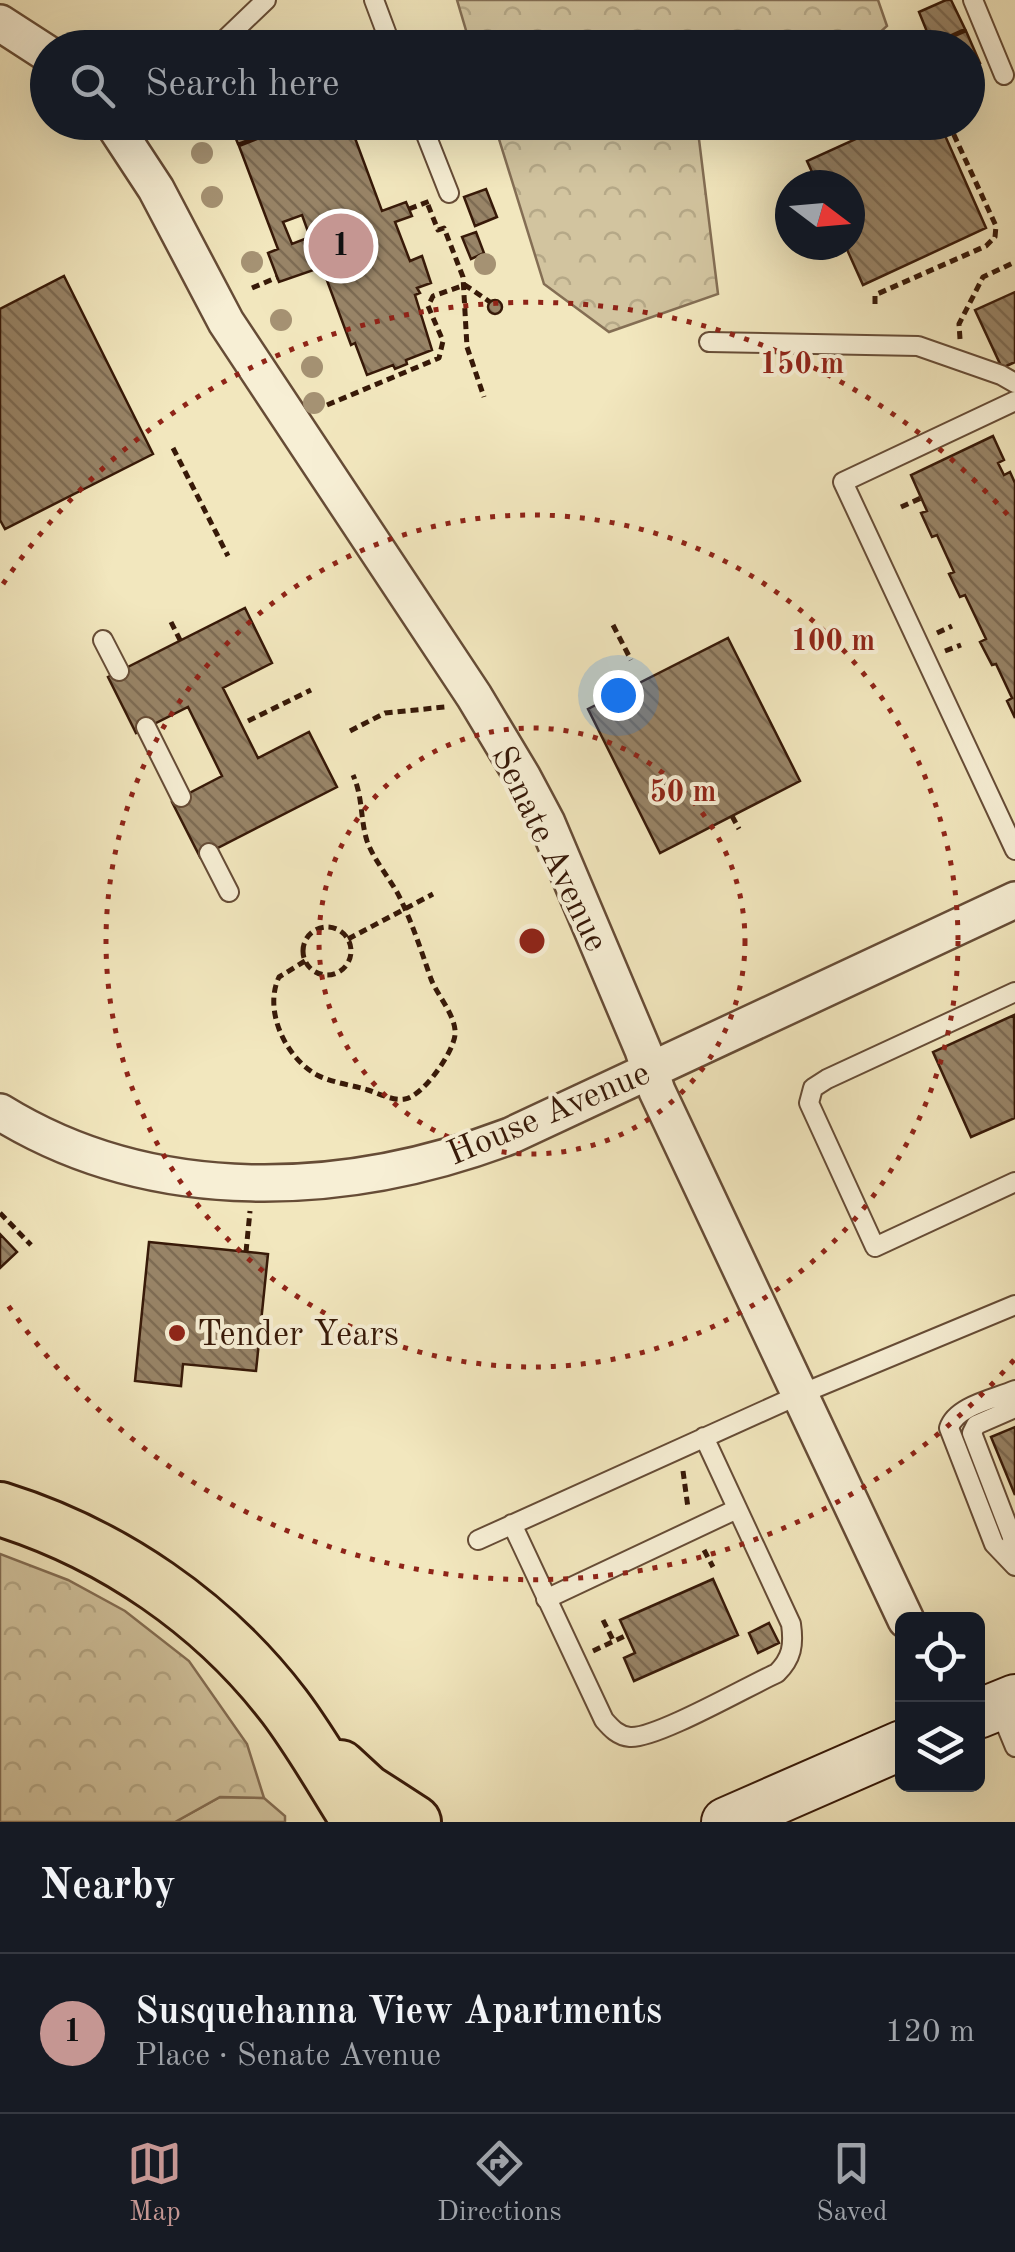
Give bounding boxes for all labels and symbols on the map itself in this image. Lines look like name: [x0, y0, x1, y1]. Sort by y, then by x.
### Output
north arrow: [775, 170, 865, 260]
pin: 1: [308, 208, 374, 284]
text: 150 m: [760, 350, 844, 380]
text: 100 m: [791, 627, 875, 657]
your location: [593, 670, 644, 721]
street label: Senate Avenue: [484, 741, 613, 957]
text: 50 m: [649, 778, 717, 808]
centre of rings: [514, 923, 550, 959]
street label: House Avenue: [443, 1056, 655, 1173]
place label: Tender Years: [197, 1318, 399, 1353]
marker: Tender Years: [166, 1322, 188, 1344]

